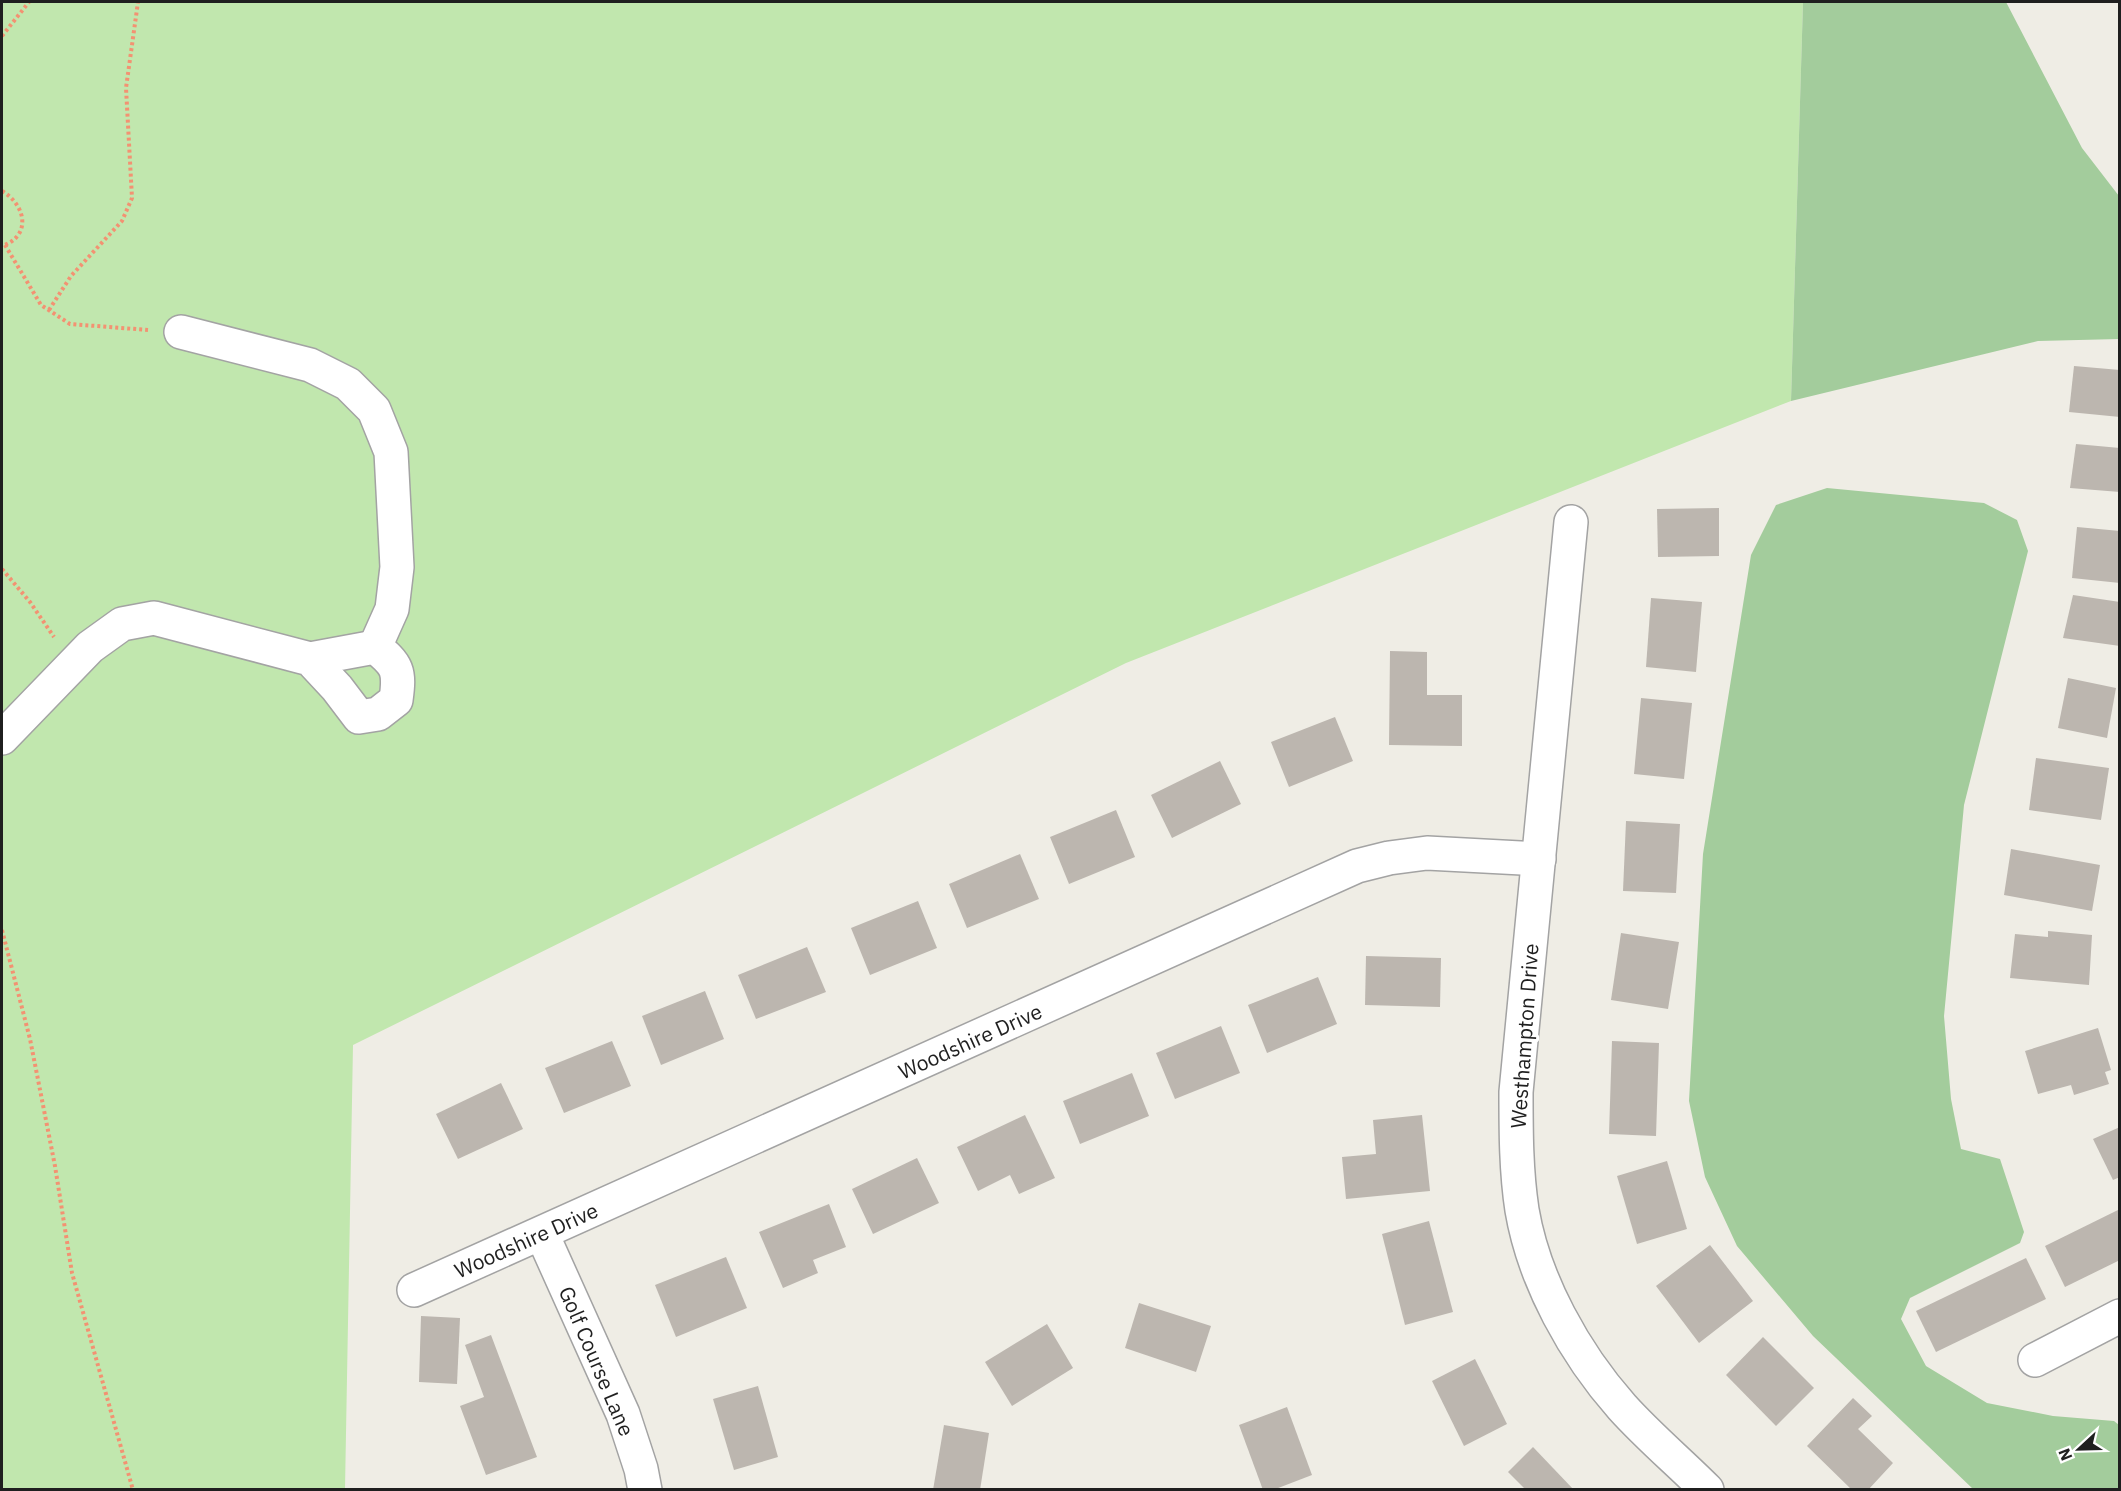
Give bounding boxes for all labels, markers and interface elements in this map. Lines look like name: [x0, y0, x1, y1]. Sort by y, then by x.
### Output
street label: Westhampton Drive: [1504, 942, 1544, 1130]
street label: Woodshire Drive: [894, 997, 1046, 1085]
street label: Woodshire Drive: [450, 1196, 602, 1284]
street label: Golf Course Lane: [553, 1282, 641, 1440]
north arrow: [2049, 1419, 2109, 1479]
text: N: [2054, 1445, 2077, 1464]

